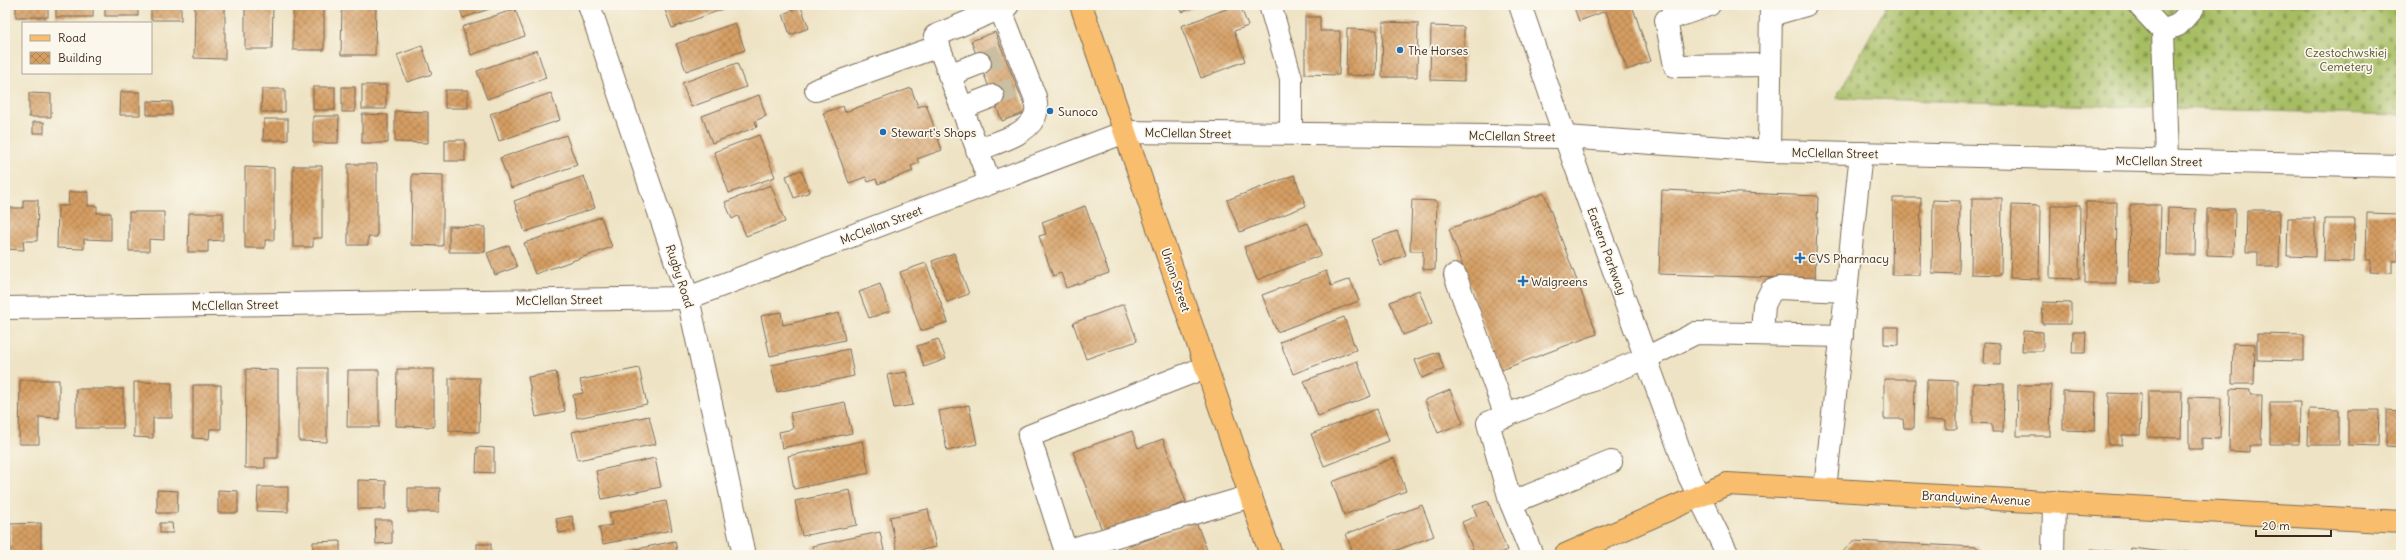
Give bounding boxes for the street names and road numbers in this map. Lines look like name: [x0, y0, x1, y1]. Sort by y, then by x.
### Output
street label: McClellan Street: [1145, 125, 1231, 141]
street label: McClellan Street: [1469, 128, 1555, 144]
street label: McClellan Street: [1792, 145, 1878, 161]
street label: McClellan Street: [2116, 153, 2202, 169]
street label: McClellan Street: [838, 202, 924, 248]
street label: Eastern Parkway: [1584, 205, 1630, 297]
street label: Rugby Road: [663, 242, 697, 310]
street label: Union Street: [1158, 246, 1194, 314]
street label: McClellan Street: [516, 292, 602, 308]
street label: McClellan Street: [192, 297, 278, 313]
street label: Brandywine Avenue: [1921, 488, 2031, 508]

